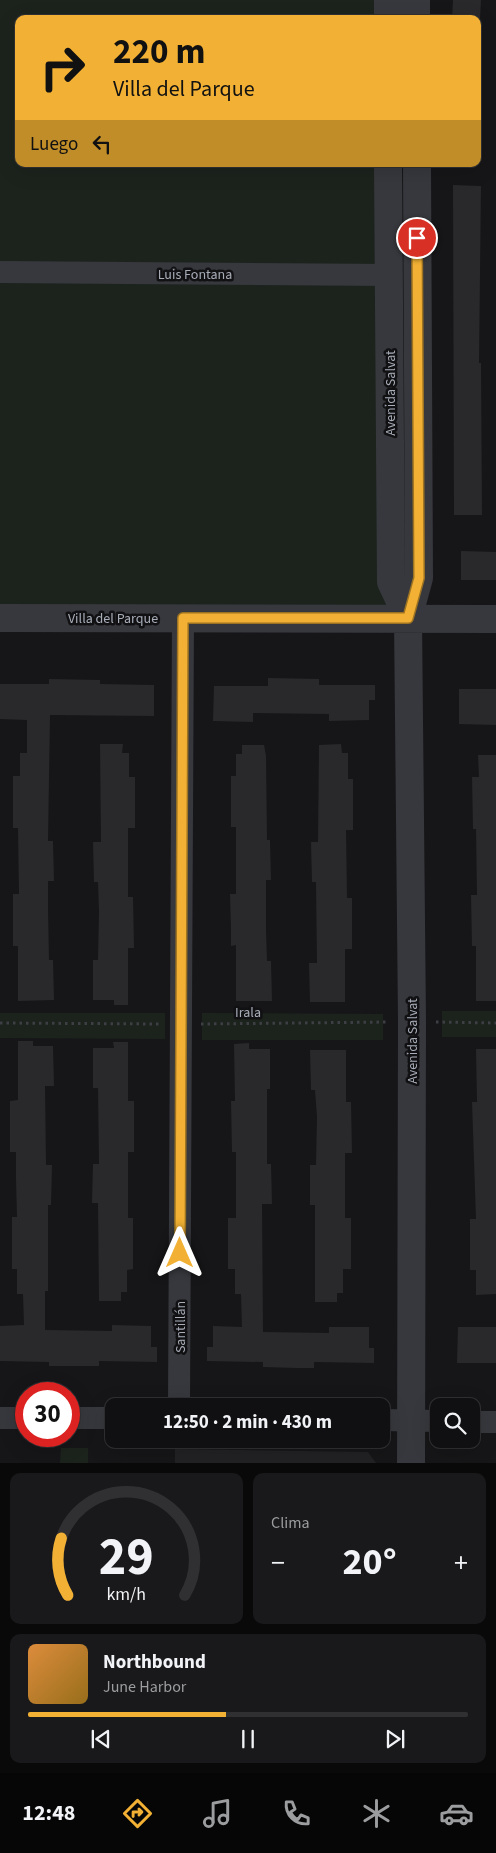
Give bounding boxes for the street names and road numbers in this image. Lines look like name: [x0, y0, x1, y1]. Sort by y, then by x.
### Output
street label: Luis Fontana: [158, 265, 232, 285]
street label: Avenida Salvat: [381, 350, 401, 436]
street label: Villa del Parque: [68, 609, 158, 629]
street label: Avenida Salvat: [403, 998, 423, 1084]
street label: Irala: [235, 1003, 261, 1023]
street label: Santillán: [171, 1301, 191, 1353]

